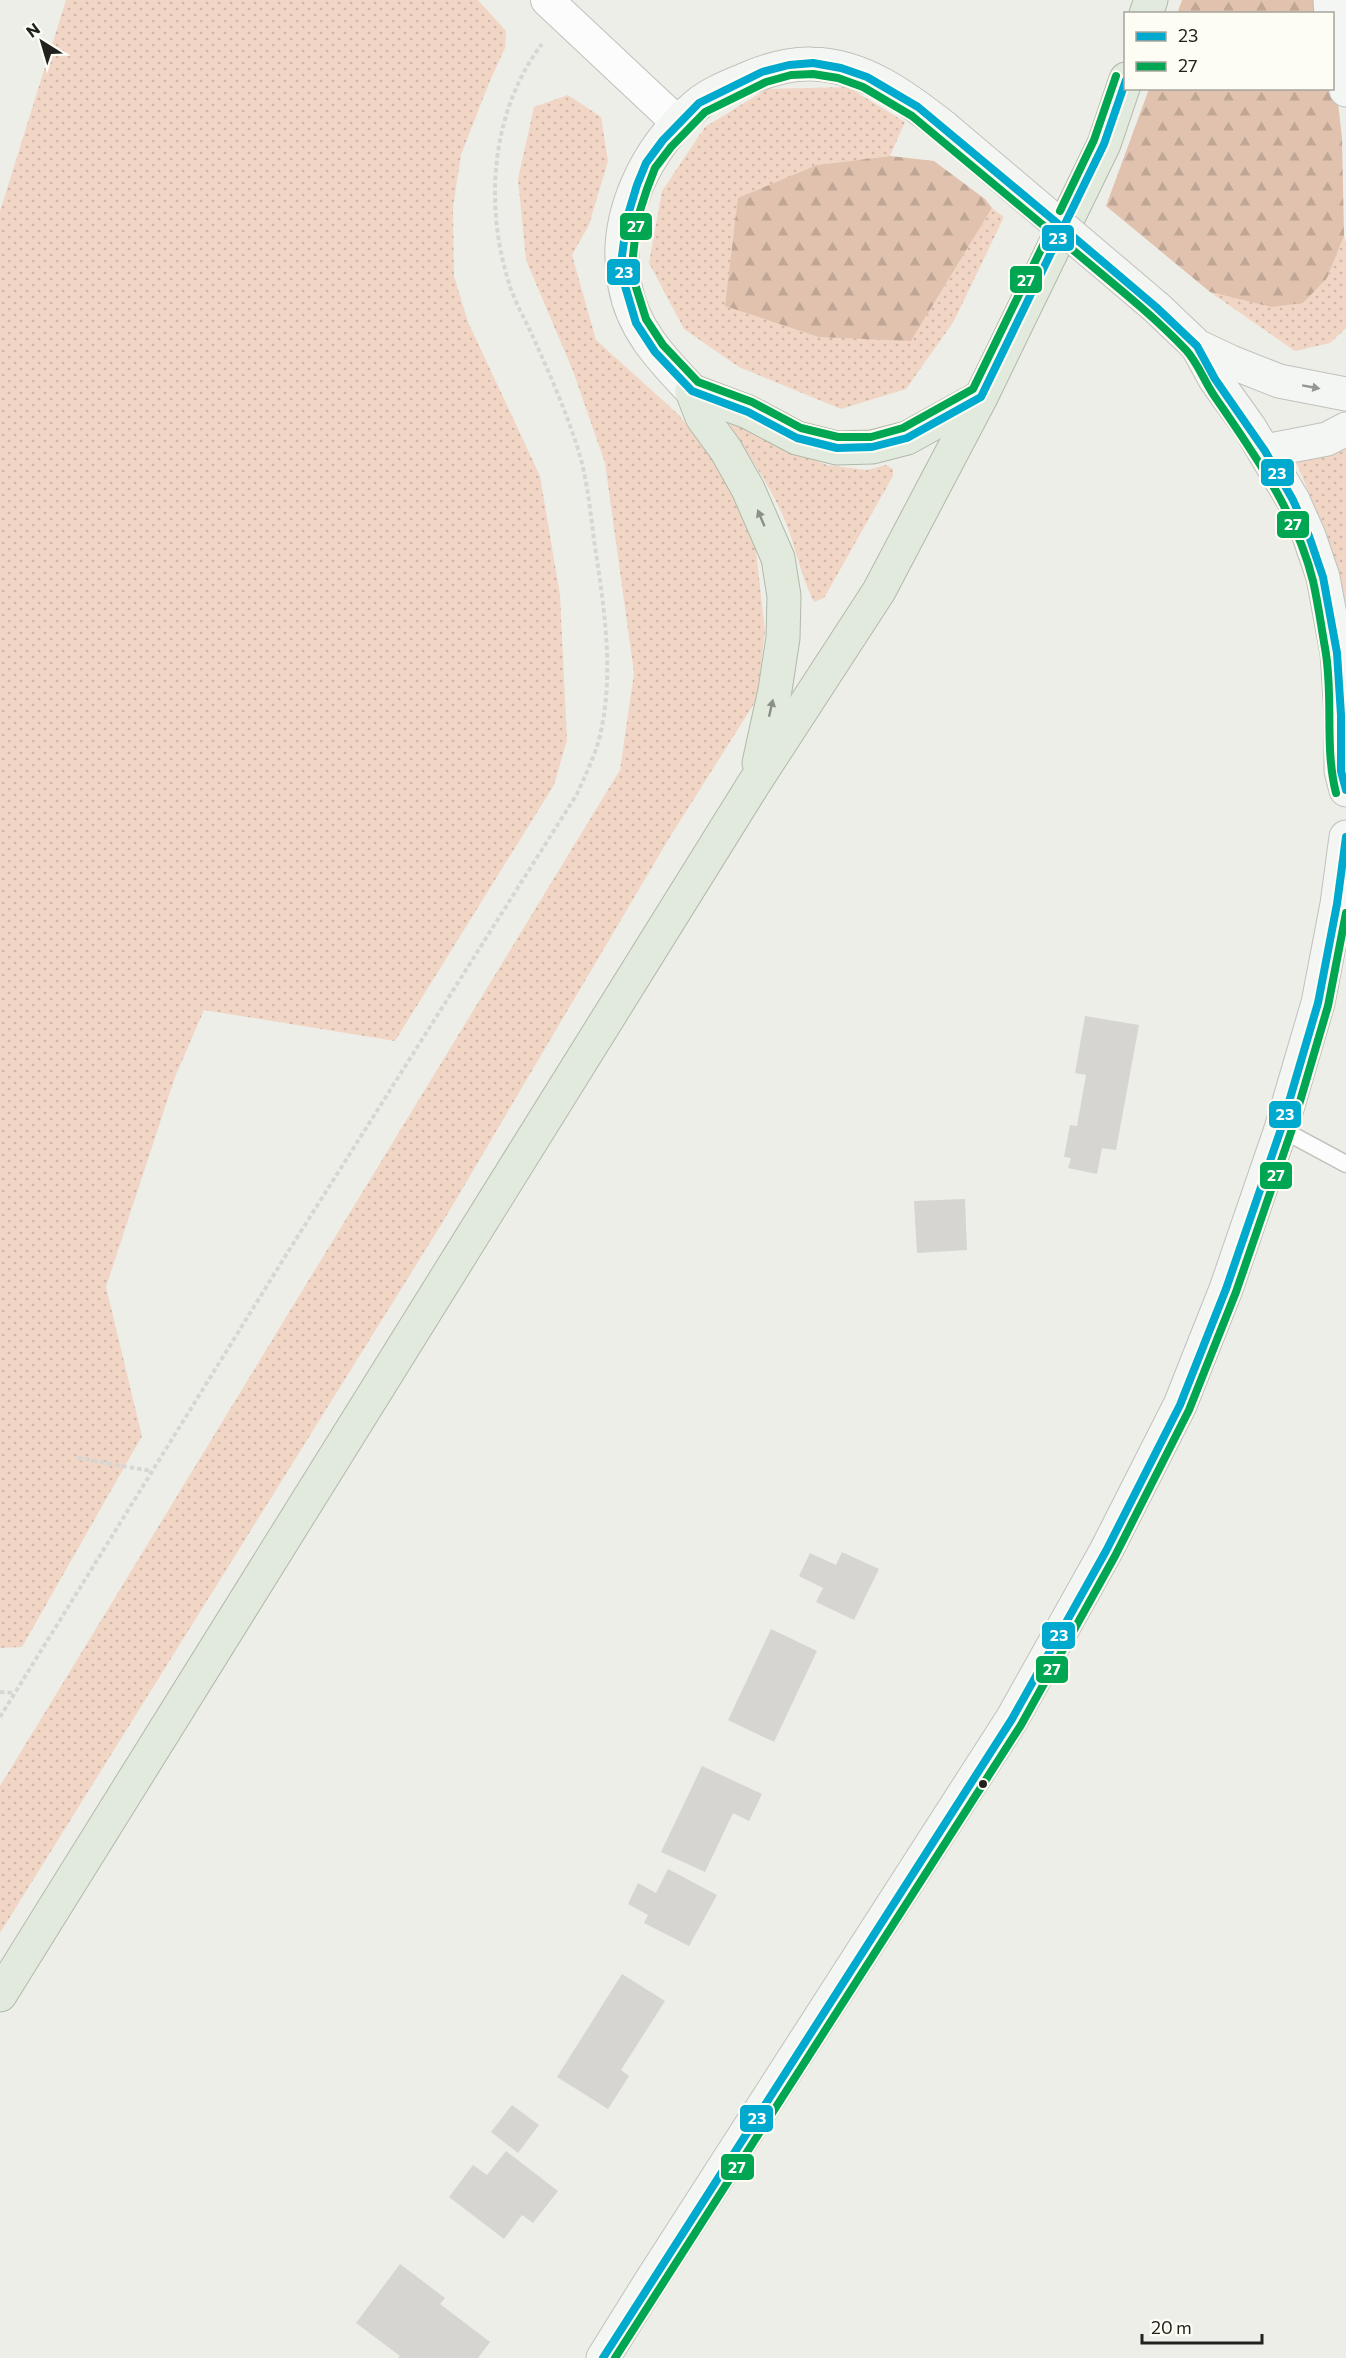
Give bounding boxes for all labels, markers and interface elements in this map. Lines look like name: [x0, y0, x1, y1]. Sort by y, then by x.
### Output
north arrow: [12, 12, 72, 72]
legend: [1124, 12, 1334, 90]
text: N: [22, 18, 43, 41]
text: 23: [1178, 24, 1198, 46]
text: 27: [1178, 54, 1197, 76]
line badge: 27: [619, 212, 653, 241]
text: 27: [627, 216, 645, 235]
line badge: 23: [1041, 224, 1075, 252]
text: 23: [1049, 228, 1067, 247]
line badge: 23: [606, 258, 641, 286]
text: 23: [615, 262, 633, 281]
line badge: 27: [1009, 265, 1043, 294]
text: 27: [1017, 270, 1035, 289]
one-way arrow: [1302, 383, 1321, 392]
line badge: 23: [1260, 458, 1295, 487]
text: 23: [1268, 463, 1286, 482]
one-way arrow: [756, 508, 766, 526]
line badge: 27: [1276, 510, 1310, 539]
text: 27: [1284, 514, 1302, 533]
one-way arrow: [767, 698, 777, 717]
line badge: 23: [1268, 1100, 1302, 1129]
text: 23: [1276, 1104, 1294, 1123]
line badge: 27: [1259, 1161, 1293, 1190]
text: 27: [1267, 1165, 1285, 1184]
line badge: 23: [1041, 1621, 1076, 1650]
text: 23: [1050, 1625, 1068, 1644]
line badge: 27: [1035, 1655, 1069, 1684]
text: 27: [1043, 1659, 1061, 1678]
unlabelled marker: [977, 1778, 989, 1790]
line badge: 23: [739, 2104, 774, 2133]
text: 23: [748, 2108, 766, 2127]
line badge: 27: [720, 2153, 755, 2181]
text: 27: [728, 2157, 746, 2176]
scale bar: [1142, 2307, 1262, 2345]
text: 20 m: [1151, 2316, 1192, 2338]

